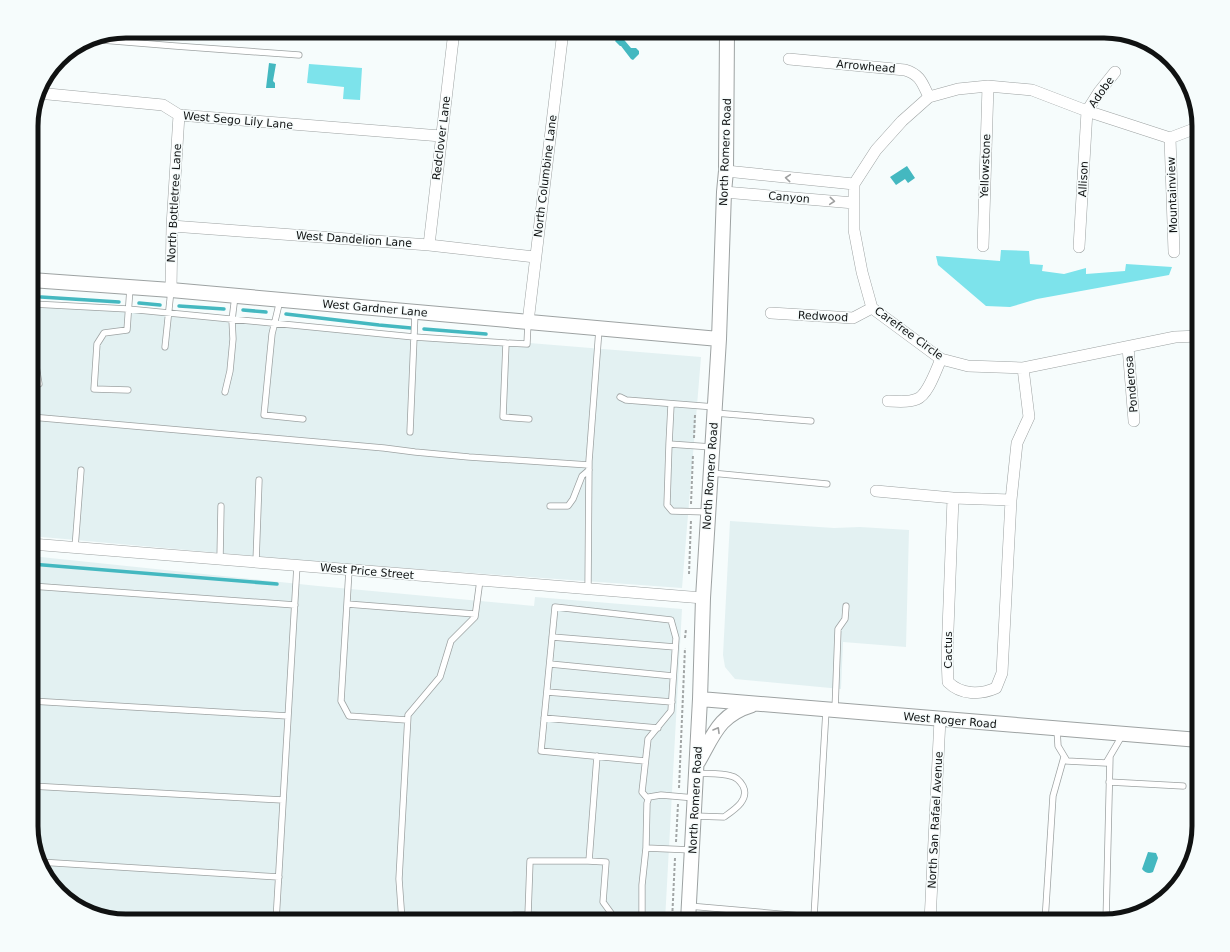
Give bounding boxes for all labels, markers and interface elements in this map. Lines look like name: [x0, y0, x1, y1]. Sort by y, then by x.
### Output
street label: Arrowhead: [836, 57, 896, 76]
street label: Adobe: [1086, 74, 1117, 110]
street label: Redclover Lane: [430, 95, 453, 181]
street label: North Romero Road: [717, 98, 734, 206]
street label: West Sego Lily Lane: [182, 109, 294, 132]
street label: North Columbine Lane: [532, 114, 559, 238]
street label: Yellowstone: [978, 133, 993, 199]
street label: North Bottletree Lane: [165, 143, 184, 263]
street label: Mountainview: [1165, 156, 1180, 233]
street label: Allison: [1076, 161, 1091, 197]
one-way arrow: [785, 173, 791, 182]
street label: Canyon: [768, 189, 810, 206]
one-way arrow: [829, 196, 835, 205]
street label: West Dandelion Lane: [295, 229, 413, 250]
street label: West Gardner Lane: [322, 297, 428, 320]
street label: Carefree Circle: [872, 304, 946, 363]
street label: Redwood: [797, 309, 848, 324]
street label: Ponderosa: [1123, 355, 1140, 413]
street label: North Romero Road: [700, 422, 721, 530]
street label: West Price Street: [319, 561, 415, 582]
street label: Cactus: [942, 631, 955, 669]
street label: West Roger Road: [903, 710, 997, 731]
one-way arrow: [712, 727, 719, 734]
street label: North Romero Road: [686, 746, 705, 854]
street label: North San Rafael Avenue: [925, 751, 946, 889]

